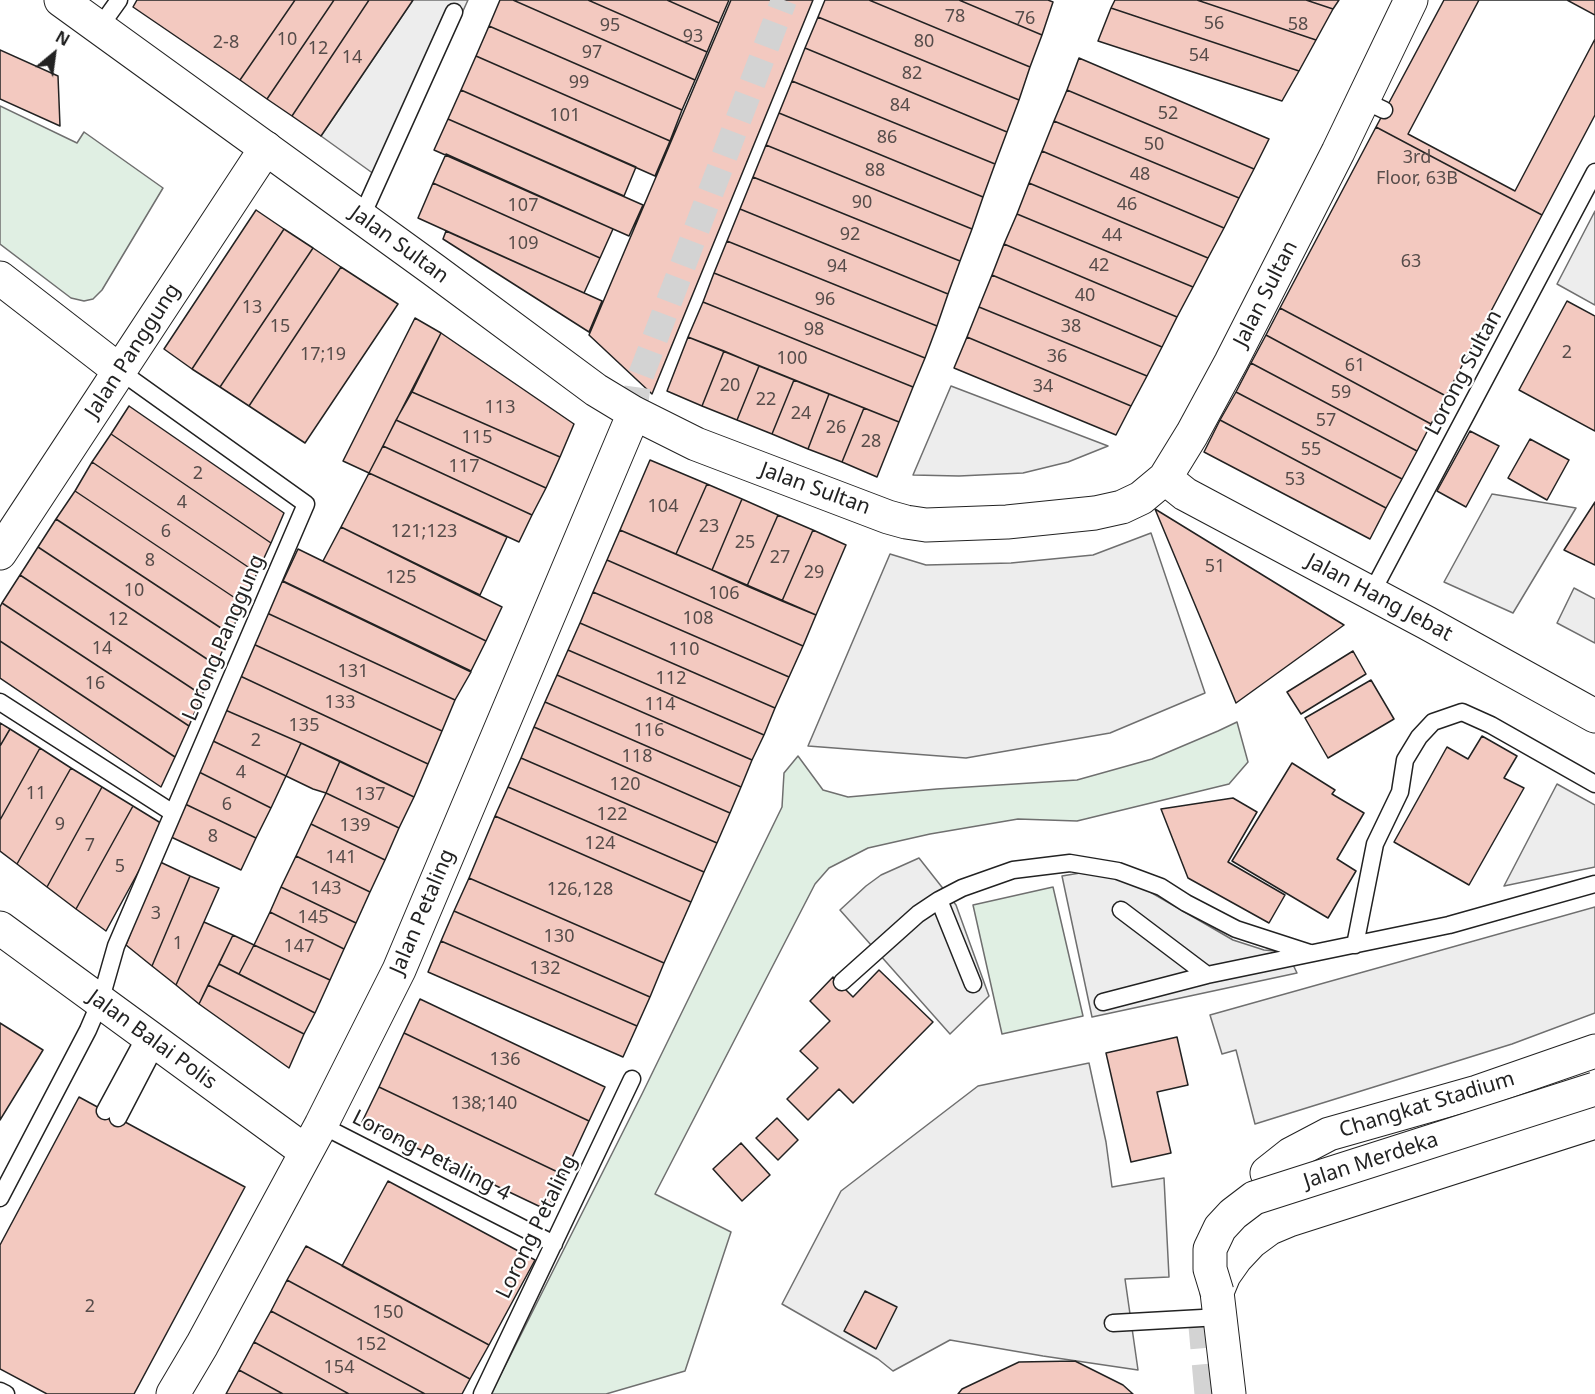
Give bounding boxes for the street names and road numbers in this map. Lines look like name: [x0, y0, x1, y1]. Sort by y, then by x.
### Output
street label: Jalan Sultan: [345, 201, 453, 289]
street label: Jalan Sultan: [1229, 237, 1303, 351]
street label: Jalan Panggung: [80, 279, 186, 423]
street label: Lorong Sultan: [1420, 306, 1508, 440]
street label: Jalan Sultan: [756, 457, 874, 521]
street label: Jalan Hang Jebat: [1302, 549, 1456, 647]
street label: Lorong Panggung: [178, 551, 270, 725]
street label: Jalan Petaling: [385, 845, 461, 979]
street label: Jalan Balai Polis: [83, 985, 221, 1095]
street label: Changkat Stadium: [1336, 1066, 1518, 1144]
street label: Lorong Petaling 4: [348, 1105, 514, 1207]
street label: Jalan Merdeka: [1301, 1127, 1441, 1195]
street label: Lorong Petaling: [491, 1151, 583, 1303]

